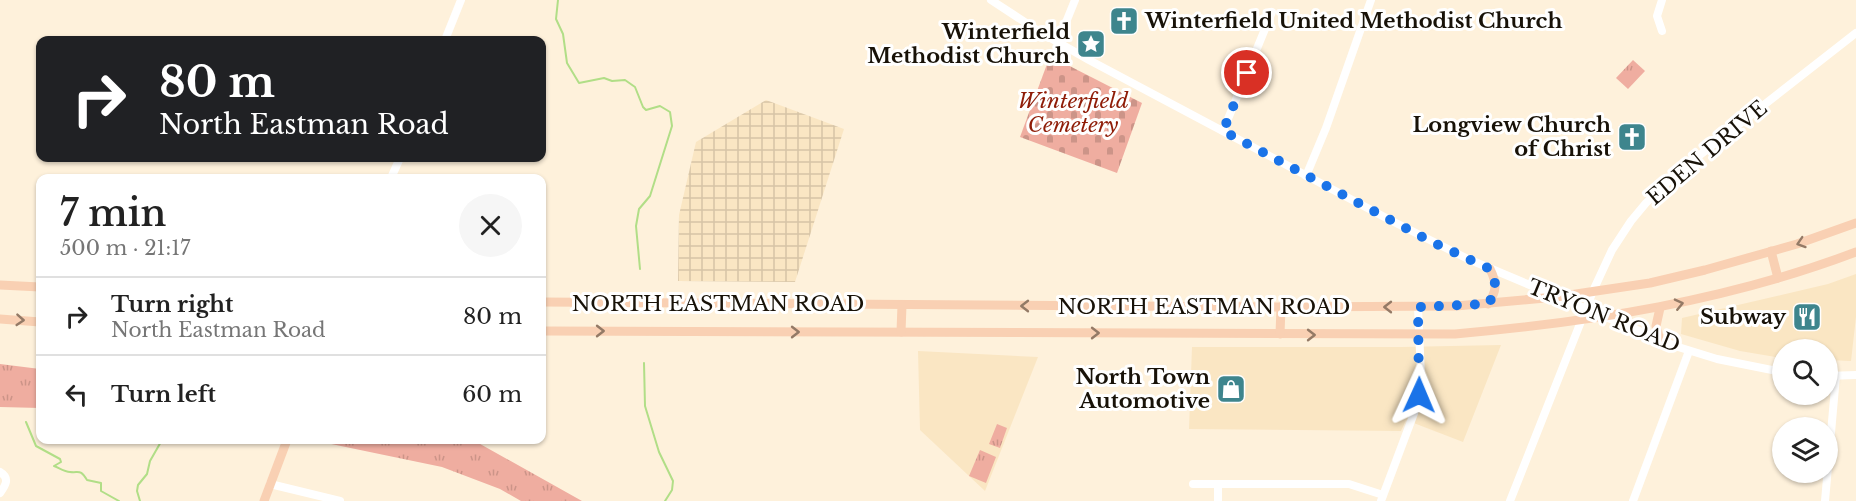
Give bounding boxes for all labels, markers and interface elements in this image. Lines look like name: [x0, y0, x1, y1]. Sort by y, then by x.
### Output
church icon: Winterfield United Methodist Church: [1108, 5, 1140, 37]
place label: Winterfield United Methodist Church: [1144, 8, 1562, 34]
place label: Winterfield Methodist Church: [867, 19, 1070, 69]
place icon: Winterfield Methodist Church: [1075, 28, 1107, 60]
pin: [1221, 47, 1272, 98]
text: 80 m: [159, 56, 275, 108]
icon: arrive: [1230, 56, 1263, 89]
icon: right: [60, 60, 138, 138]
park label: Winterfield Cemetery: [1017, 88, 1129, 138]
street label: EDEN DRIVE: [1642, 95, 1772, 211]
text: North Eastman Road: [159, 108, 449, 141]
place label: Longview Church of Christ: [1412, 112, 1611, 162]
church icon: Longview Church of Christ: [1616, 121, 1648, 153]
text: 7 min: [60, 191, 166, 236]
button: close: [459, 194, 522, 257]
one-way arrow: [1796, 235, 1807, 248]
text: 500 m · 21:17: [60, 236, 190, 260]
street label: TRYON ROAD: [1524, 274, 1684, 358]
text: Turn right: [111, 291, 233, 318]
street label: NORTH EASTMAN ROAD: [572, 291, 864, 317]
street label: NORTH EASTMAN ROAD: [1058, 294, 1350, 320]
one-way arrow: [1674, 298, 1684, 311]
icon: right: [60, 300, 93, 333]
one-way arrow: [1021, 300, 1030, 312]
one-way arrow: [1384, 301, 1393, 313]
restaurant icon: Subway: [1791, 301, 1823, 333]
text: 80 m: [463, 303, 522, 330]
place label: Subway: [1700, 304, 1786, 330]
one-way arrow: [16, 314, 25, 327]
text: North Eastman Road: [111, 318, 326, 342]
one-way arrow: [595, 325, 604, 337]
one-way arrow: [790, 326, 799, 338]
one-way arrow: [1090, 327, 1099, 340]
one-way arrow: [1306, 329, 1315, 341]
map controls: [1772, 339, 1838, 483]
button: search: [1772, 339, 1838, 405]
position arrow: [1387, 363, 1451, 427]
place label: North Town Automotive: [1075, 364, 1210, 414]
shop icon: North Town Automotive: [1215, 373, 1247, 405]
icon: left: [60, 378, 93, 411]
text: Turn left: [111, 381, 216, 408]
text: 60 m: [462, 381, 522, 408]
button: layers: [1772, 417, 1838, 483]

